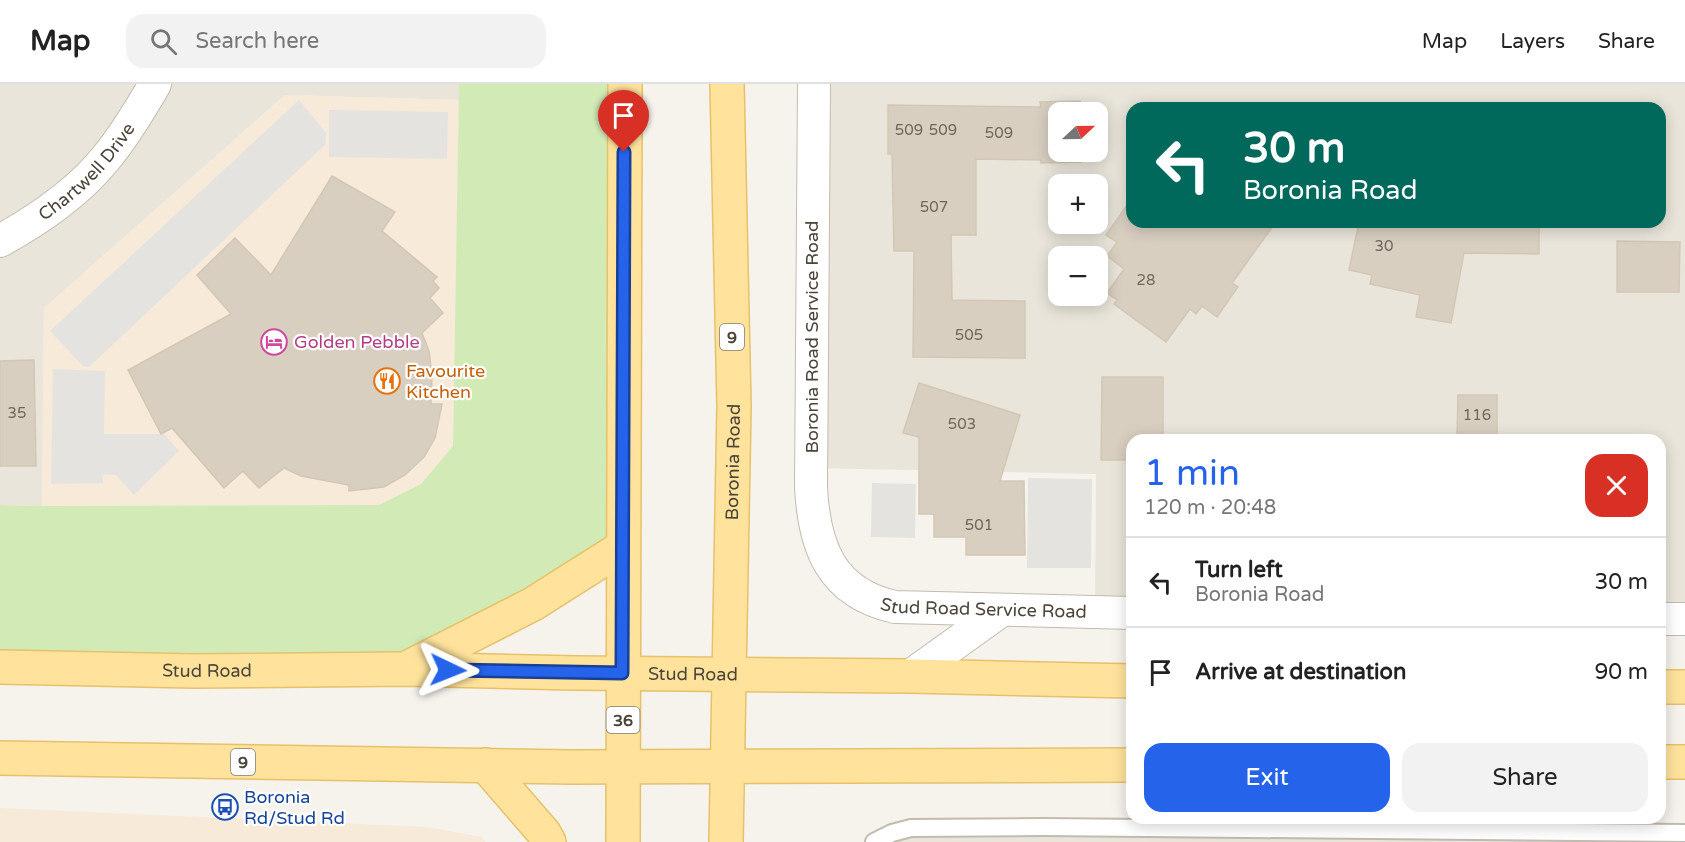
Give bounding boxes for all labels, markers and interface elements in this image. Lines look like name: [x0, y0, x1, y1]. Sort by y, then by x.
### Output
search box: [126, 14, 546, 68]
text: Map: [30, 24, 90, 58]
icon: search: [147, 25, 180, 58]
text: Search here: [195, 28, 319, 54]
text: Map: [1422, 29, 1467, 54]
text: Layers: [1500, 29, 1565, 54]
text: Share: [1598, 29, 1655, 54]
pin: [598, 90, 649, 152]
icon: arrive: [607, 99, 640, 132]
north arrow: [1048, 102, 1108, 162]
map controls: [1048, 102, 1108, 306]
street label: Chartwell Drive: [34, 118, 140, 225]
house number: 509: [895, 121, 923, 139]
house number: 509: [929, 121, 957, 139]
text: 30 m: [1243, 123, 1345, 174]
house number: 509: [985, 124, 1013, 142]
icon: left: [1144, 126, 1222, 204]
button: +: [1048, 174, 1108, 234]
text: Boronia Road: [1243, 174, 1418, 207]
house number: 507: [920, 198, 948, 216]
street label: Boronia Road Service Road: [801, 221, 823, 453]
house number: 30: [1375, 237, 1393, 255]
button: −: [1048, 246, 1108, 306]
house number: 28: [1137, 271, 1155, 289]
road number: 9: [720, 324, 744, 350]
house number: 505: [955, 326, 983, 344]
hotel icon: Golden Pebble: [259, 327, 289, 357]
place label: Golden Pebble: [294, 331, 420, 353]
place label: Favourite Kitchen: [406, 360, 485, 403]
restaurant icon: Favourite Kitchen: [372, 366, 402, 396]
house number: 35: [8, 404, 26, 422]
street label: Boronia Road: [721, 404, 745, 520]
house number: 116: [1463, 406, 1491, 424]
house number: 503: [948, 415, 976, 433]
text: 1 min: [1144, 452, 1240, 495]
button: close: [1585, 454, 1648, 517]
text: 120 m · 20:48: [1144, 496, 1276, 520]
house number: 501: [965, 516, 993, 534]
text: Turn left: [1195, 557, 1283, 583]
icon: left: [1144, 566, 1177, 599]
text: 30 m: [1594, 569, 1648, 595]
text: Boronia Road: [1195, 583, 1324, 607]
street label: Stud Road Service Road: [878, 593, 1087, 623]
position arrow: [416, 638, 480, 702]
icon: arrive: [1144, 656, 1177, 689]
street label: Stud Road: [162, 659, 252, 682]
text: Arrive at destination: [1195, 659, 1406, 685]
text: 90 m: [1594, 659, 1648, 685]
street label: Stud Road: [648, 663, 738, 685]
road number: 36: [606, 707, 640, 733]
button: Exit: [1144, 743, 1390, 812]
button: Share: [1402, 743, 1648, 812]
road number: 9: [231, 749, 255, 775]
place label: Boronia Rd/Stud Rd: [244, 786, 345, 829]
bus stop icon: Boronia Rd/Stud Rd: [210, 792, 240, 822]

